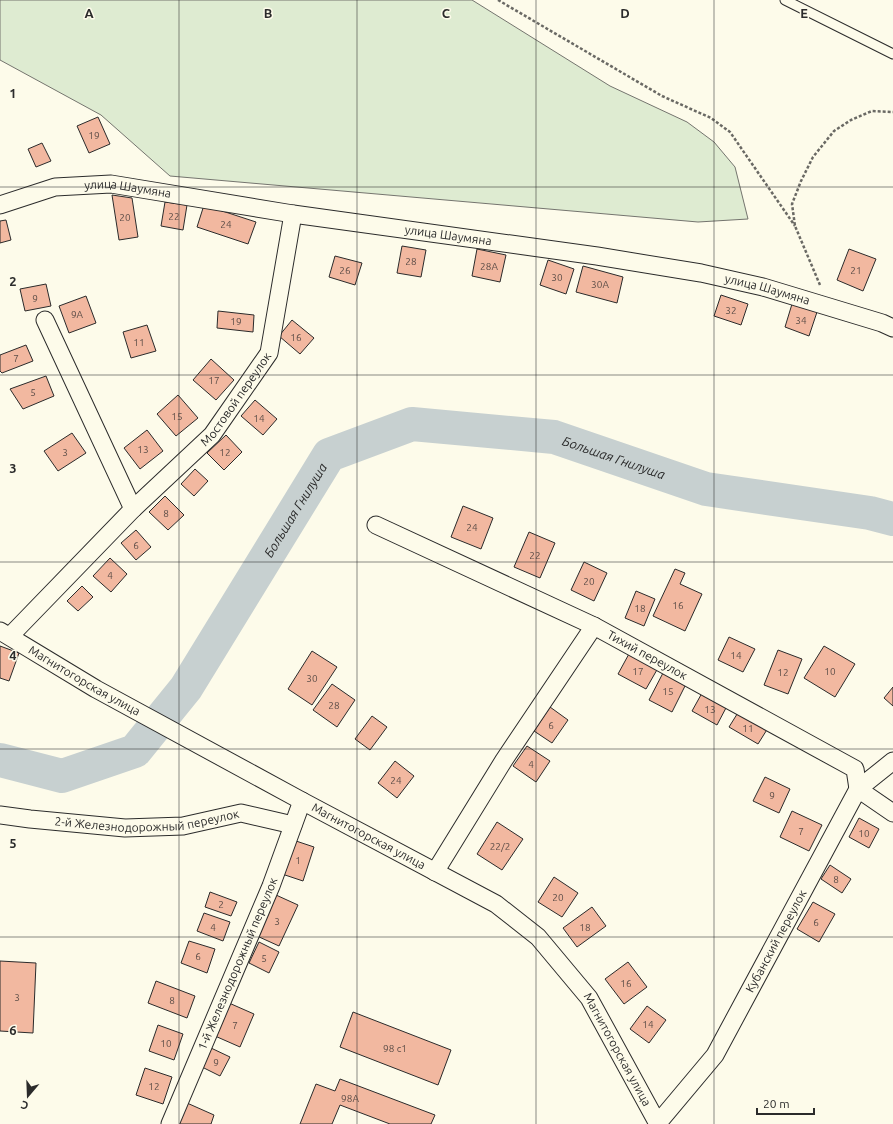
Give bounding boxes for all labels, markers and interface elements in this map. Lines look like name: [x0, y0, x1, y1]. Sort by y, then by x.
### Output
text: A: [84, 6, 94, 20]
text: B: [264, 6, 273, 20]
text: C: [442, 6, 451, 20]
text: D: [620, 6, 630, 20]
text: E: [800, 6, 808, 20]
text: 1: [9, 86, 17, 100]
house number: 19: [88, 130, 100, 141]
street label: улица Шаумяна: [84, 177, 172, 200]
house number: 22: [168, 211, 180, 222]
house number: 20: [119, 212, 131, 223]
house number: 24: [220, 219, 232, 230]
street label: улица Шаумяна: [404, 222, 493, 247]
house number: 28: [405, 256, 417, 267]
house number: 28А: [480, 261, 498, 272]
house number: 26: [339, 265, 351, 276]
house number: 21: [850, 265, 862, 276]
house number: 30: [551, 272, 563, 283]
street label: улица Шаумяна: [724, 272, 812, 307]
text: 2: [9, 274, 17, 288]
house number: 30А: [591, 279, 609, 290]
house number: 9: [32, 293, 38, 304]
house number: 32: [725, 305, 737, 316]
house number: 9А: [71, 309, 84, 320]
house number: 34: [795, 315, 807, 326]
house number: 19: [230, 316, 242, 327]
house number: 16: [290, 332, 302, 343]
house number: 11: [133, 337, 145, 348]
street label: Мостовой переулок: [198, 350, 273, 448]
house number: 7: [13, 353, 19, 364]
house number: 17: [208, 375, 220, 386]
house number: 5: [30, 387, 36, 398]
house number: 15: [171, 411, 183, 422]
house number: 14: [253, 413, 265, 424]
water label: Большая Гнилуша: [561, 433, 667, 481]
house number: 13: [137, 444, 149, 455]
house number: 3: [62, 447, 68, 458]
house number: 12: [219, 447, 231, 458]
text: 3: [9, 461, 17, 475]
water label: Большая Гнилуша: [261, 461, 329, 560]
house number: 8: [163, 508, 169, 519]
house number: 24: [466, 522, 478, 533]
house number: 6: [133, 540, 139, 551]
house number: 22: [529, 550, 541, 561]
house number: 4: [107, 570, 113, 581]
house number: 20: [583, 576, 595, 587]
house number: 16: [672, 600, 684, 611]
house number: 18: [634, 603, 646, 614]
street label: Тихий переулок: [605, 628, 690, 682]
street label: Магнитогорская улица: [26, 643, 143, 718]
text: 4: [9, 648, 17, 662]
house number: 14: [730, 650, 742, 661]
house number: 17: [632, 666, 644, 677]
house number: 10: [824, 666, 836, 677]
house number: 12: [777, 667, 789, 678]
house number: 30: [306, 673, 318, 684]
house number: 15: [662, 686, 674, 697]
house number: 28: [328, 700, 340, 711]
house number: 13: [704, 704, 716, 715]
house number: 6: [548, 720, 554, 731]
house number: 11: [742, 723, 754, 734]
house number: 4: [528, 759, 534, 770]
house number: 24: [390, 775, 402, 786]
house number: 9: [769, 790, 775, 801]
street label: Магнитогорская улица: [310, 800, 428, 871]
street label: 2-й Железнодорожный переулок: [54, 807, 240, 834]
house number: 7: [798, 826, 804, 837]
house number: 10: [858, 828, 870, 839]
text: 5: [9, 836, 17, 850]
house number: 22/2: [490, 841, 510, 852]
house number: 1: [295, 855, 301, 866]
house number: 8: [833, 874, 839, 885]
street label: 1-й Железнодорожный переулок: [195, 876, 280, 1052]
street label: Кубанский переулок: [743, 887, 809, 994]
house number: 20: [552, 892, 564, 903]
house number: 2: [218, 899, 224, 910]
house number: 3: [274, 916, 280, 927]
house number: 6: [813, 917, 819, 928]
house number: 4: [210, 922, 216, 933]
house number: 18: [579, 922, 591, 933]
house number: 6: [195, 951, 201, 962]
house number: 5: [261, 953, 267, 964]
house number: 16: [620, 978, 632, 989]
street label: Магнитогорская улица: [582, 991, 654, 1108]
house number: 3: [14, 992, 20, 1003]
house number: 8: [169, 995, 175, 1006]
house number: 14: [642, 1019, 654, 1030]
house number: 7: [232, 1020, 238, 1031]
text: 6: [9, 1023, 17, 1037]
house number: 10: [160, 1038, 172, 1049]
house number: 98 с1: [383, 1043, 407, 1054]
house number: 9: [213, 1057, 219, 1068]
north arrow: [8, 1076, 48, 1116]
house number: 12: [148, 1081, 160, 1092]
scale bar: [757, 1090, 814, 1116]
house number: 98А: [341, 1093, 359, 1104]
text: 20 m: [763, 1097, 790, 1110]
text: С: [19, 1099, 30, 1112]

